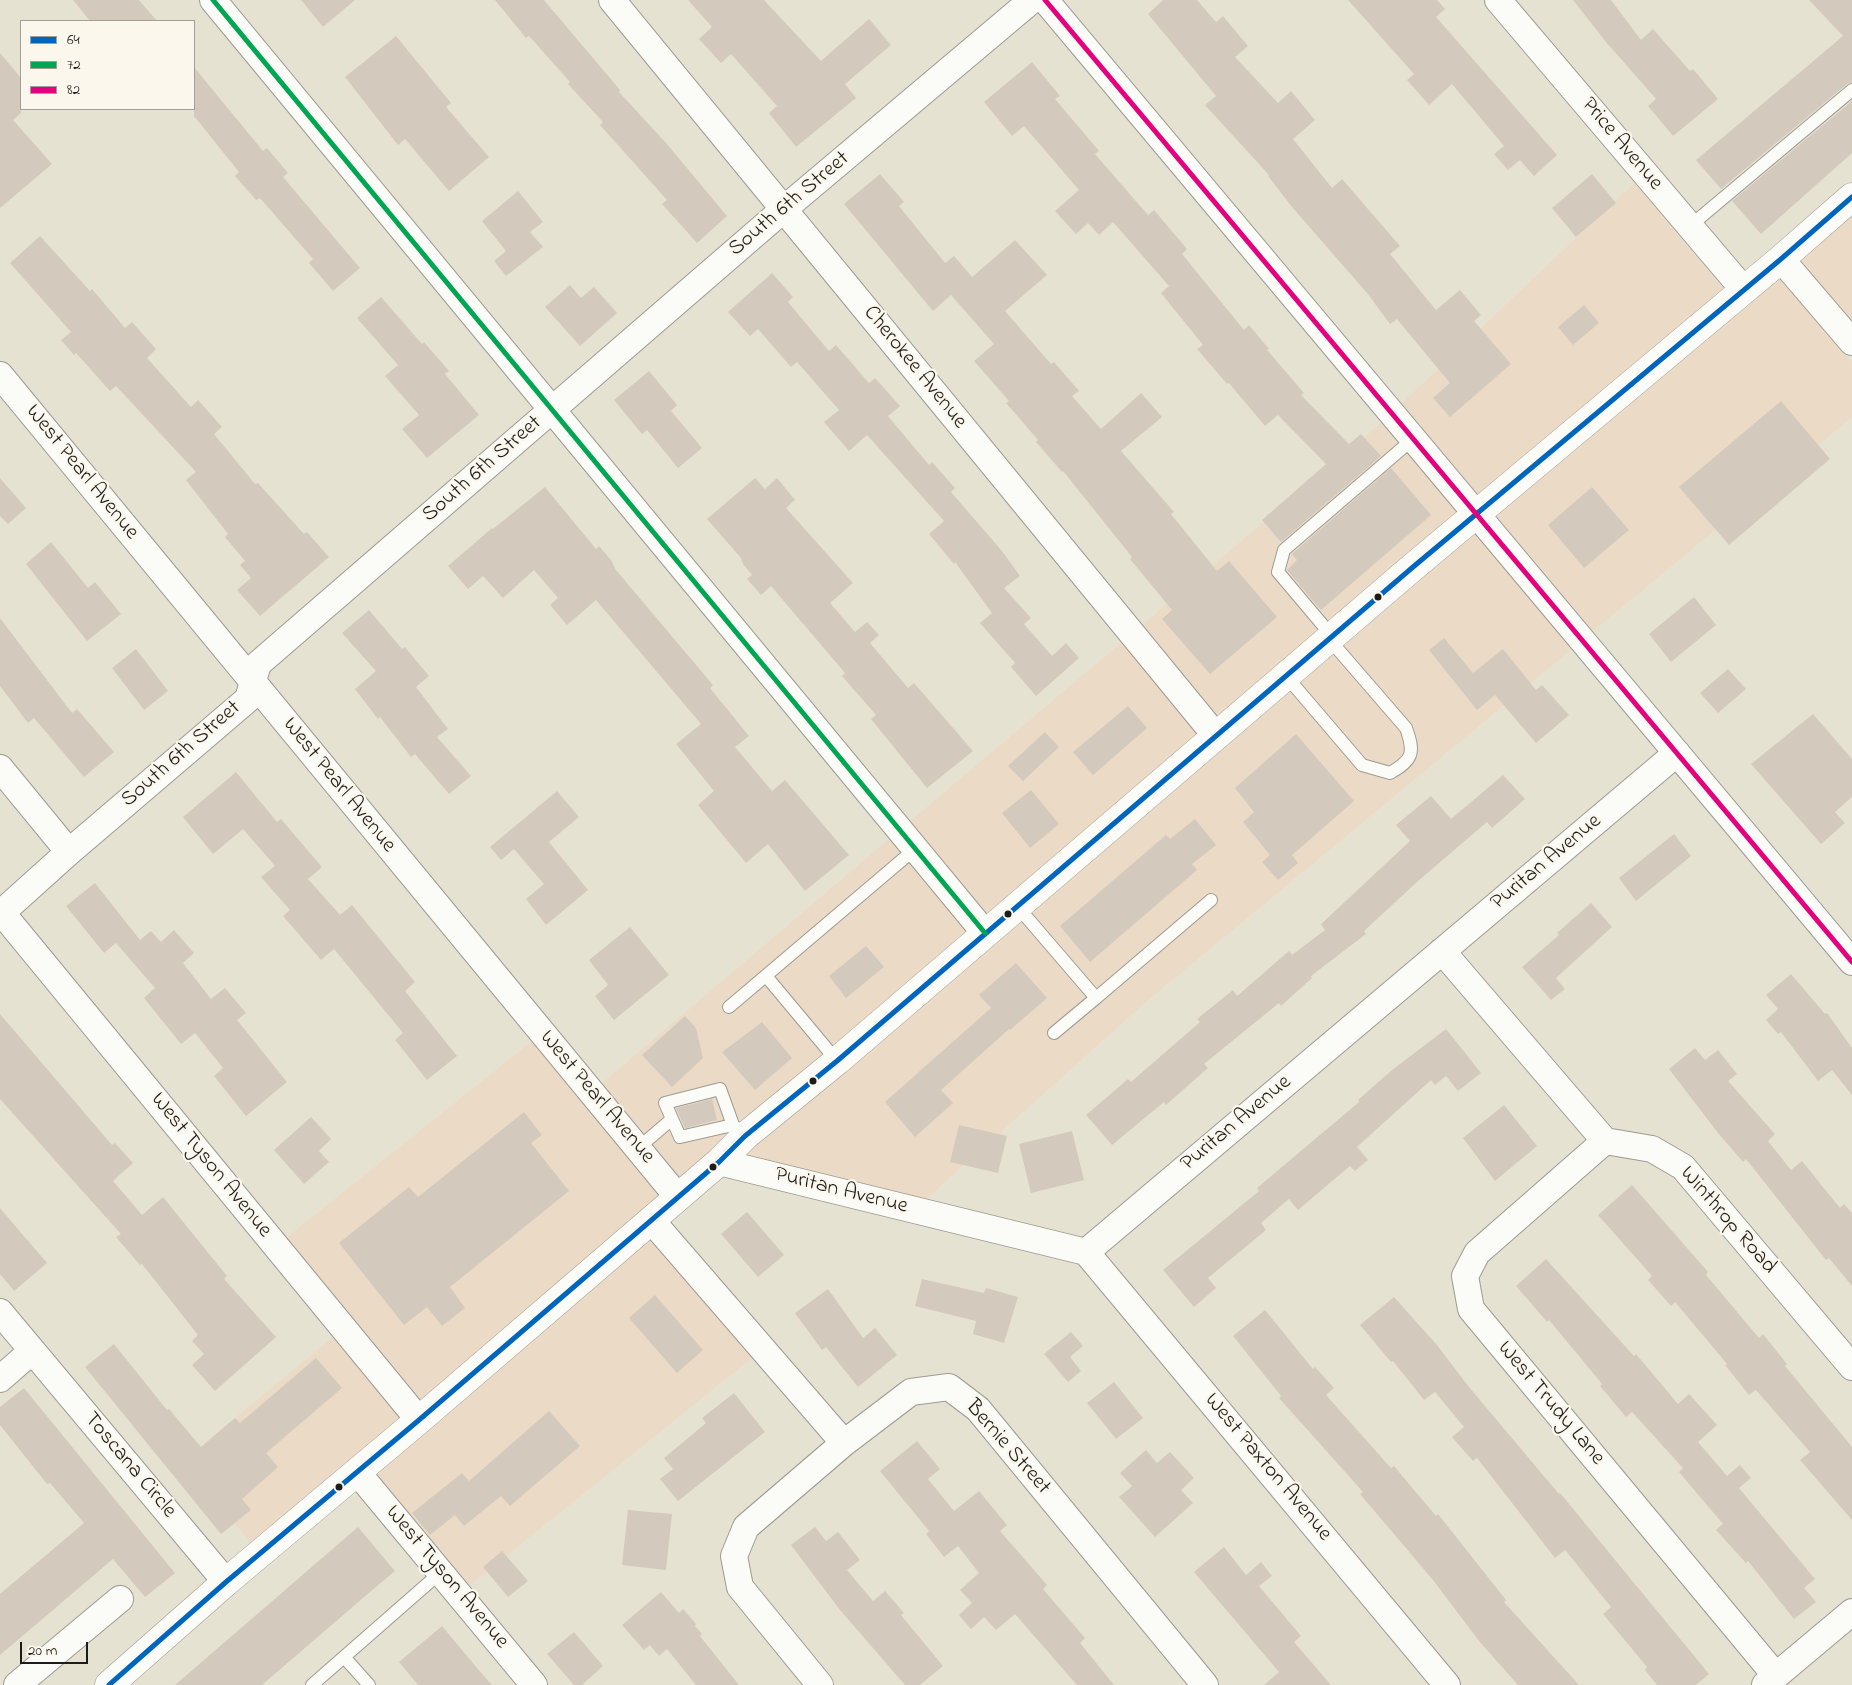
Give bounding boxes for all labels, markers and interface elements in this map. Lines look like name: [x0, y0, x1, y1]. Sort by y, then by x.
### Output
legend: [20, 20, 195, 110]
text: 64: [67, 29, 80, 51]
text: 72: [67, 54, 81, 76]
text: 82: [67, 79, 80, 101]
street label: Price Avenue: [1575, 93, 1667, 197]
street label: South 6th Street: [724, 147, 856, 263]
street label: Cherokee Avenue: [856, 301, 972, 435]
street label: West Pearl Avenue: [19, 400, 143, 546]
street label: South 6th Street: [418, 411, 548, 529]
unlabelled marker: [1373, 592, 1383, 602]
street label: South 6th Street: [117, 696, 247, 814]
street label: West Pearl Avenue: [276, 713, 400, 859]
street label: Puritan Avenue: [1486, 809, 1608, 917]
unlabelled marker: [1003, 909, 1013, 919]
street label: West Pearl Avenue: [533, 1026, 659, 1170]
street label: Puritan Avenue: [1176, 1070, 1298, 1178]
unlabelled marker: [808, 1076, 818, 1086]
street label: West Tyson Avenue: [143, 1088, 277, 1244]
unlabelled marker: [708, 1162, 718, 1172]
street label: Winthrop Road: [1673, 1162, 1781, 1280]
street label: Puritan Avenue: [772, 1163, 910, 1221]
street label: West Trudy Lane: [1490, 1337, 1610, 1471]
street label: West Paxton Avenue: [1197, 1389, 1337, 1547]
street label: Bernie Street: [959, 1395, 1055, 1501]
street label: Toscana Circle: [77, 1408, 181, 1524]
unlabelled marker: [334, 1482, 344, 1492]
street label: West Tyson Avenue: [378, 1501, 514, 1655]
scale bar: [22, 1632, 90, 1664]
text: 20 m: [28, 1640, 57, 1662]

